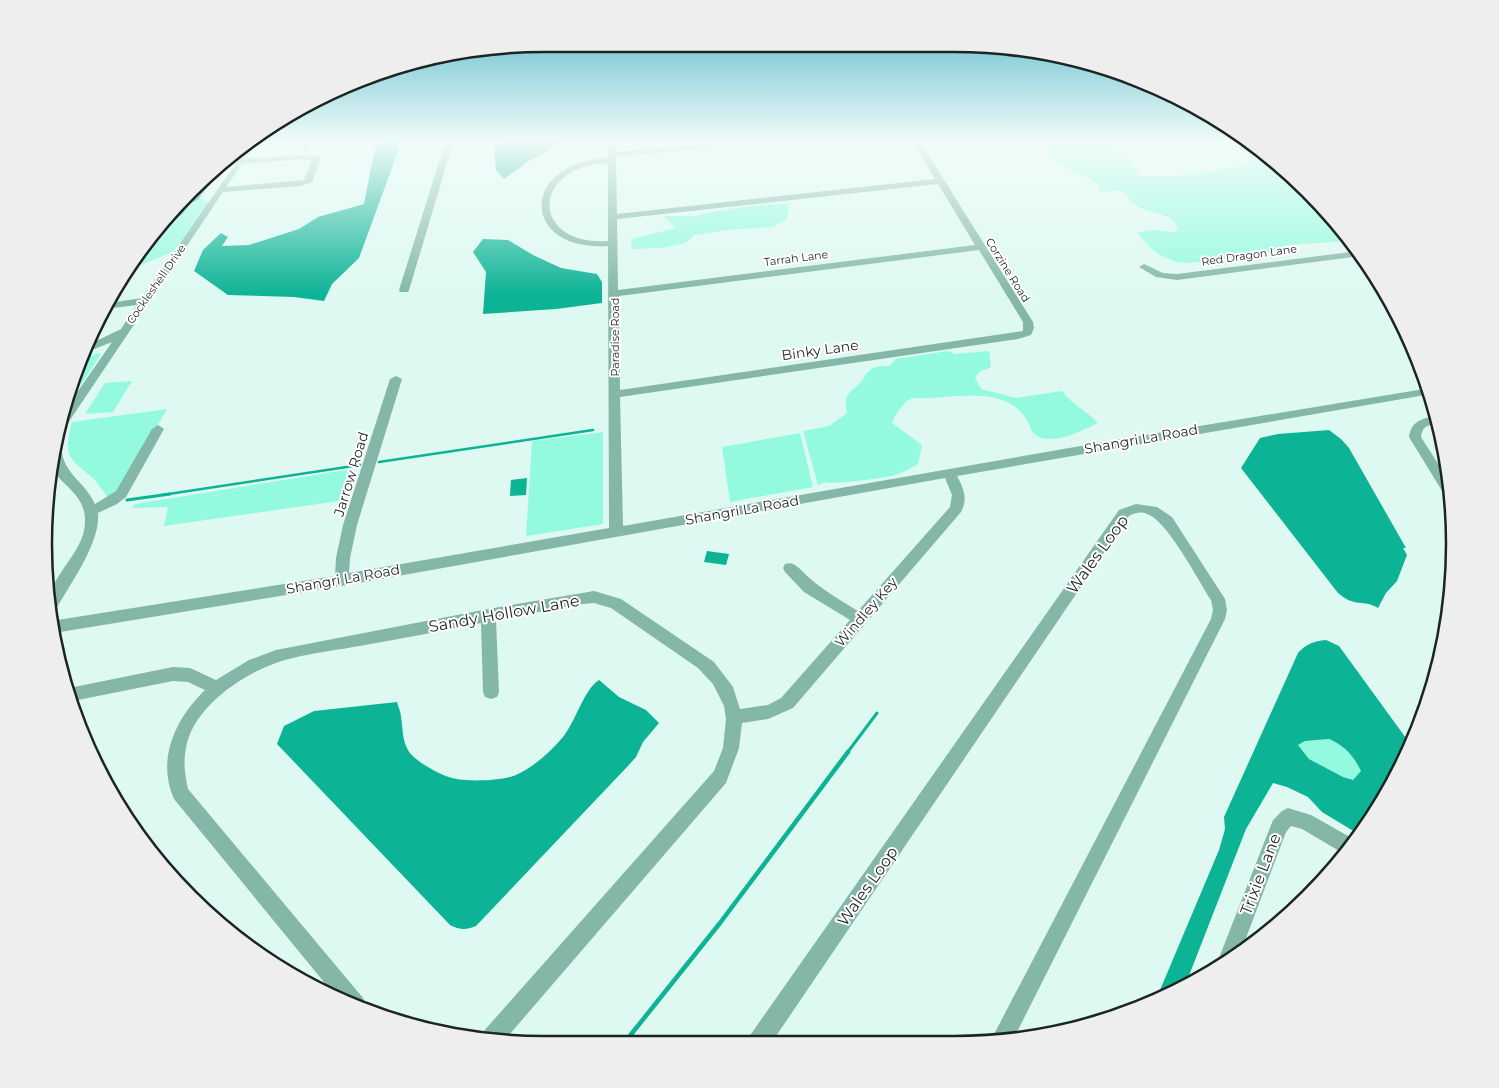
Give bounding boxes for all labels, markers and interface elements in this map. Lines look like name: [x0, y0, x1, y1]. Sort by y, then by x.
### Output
street label: Corzine Road: [983, 235, 1033, 305]
street label: Cockleshell Drive: [123, 241, 189, 326]
street label: Red Dragon Lane: [1200, 241, 1298, 269]
street label: Tarrah Lane: [763, 247, 829, 269]
street label: Paradise Road: [608, 298, 622, 376]
street label: Binky Lane: [780, 336, 860, 364]
street label: Shangri La Road: [1083, 420, 1199, 458]
street label: Jarrow Road: [329, 430, 372, 519]
street label: Shangri La Road: [684, 491, 800, 529]
street label: Wales Loop: [1063, 511, 1132, 597]
street label: Shangri La Road: [285, 560, 401, 598]
street label: Windley Key: [831, 573, 902, 651]
street label: Sandy Hollow Lane: [427, 591, 581, 636]
street label: Trixie Lane: [1236, 831, 1285, 918]
street label: Wales Loop: [833, 843, 902, 930]

